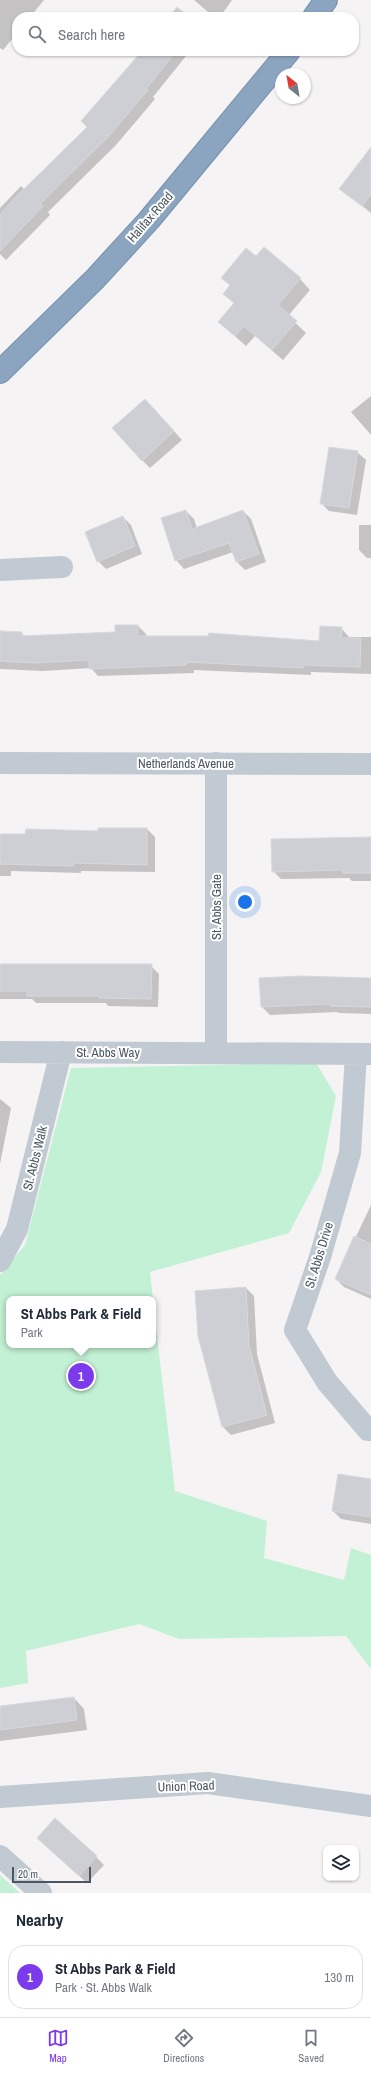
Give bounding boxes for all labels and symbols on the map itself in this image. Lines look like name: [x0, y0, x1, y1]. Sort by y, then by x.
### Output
north arrow: [275, 68, 311, 104]
street label: Halifax Road: [123, 188, 177, 246]
street label: Netherlands Avenue: [138, 755, 234, 772]
street label: St. Abbs Gate: [208, 874, 225, 940]
your location: [235, 892, 255, 912]
street label: St. Abbs Way: [76, 1044, 140, 1061]
street label: St. Abbs Walk: [19, 1123, 51, 1192]
street label: St. Abbs Drive: [301, 1220, 337, 1290]
pin: 1: [68, 1361, 94, 1391]
street label: Union Road: [157, 1777, 215, 1795]
scale bar: [12, 1865, 91, 1884]

